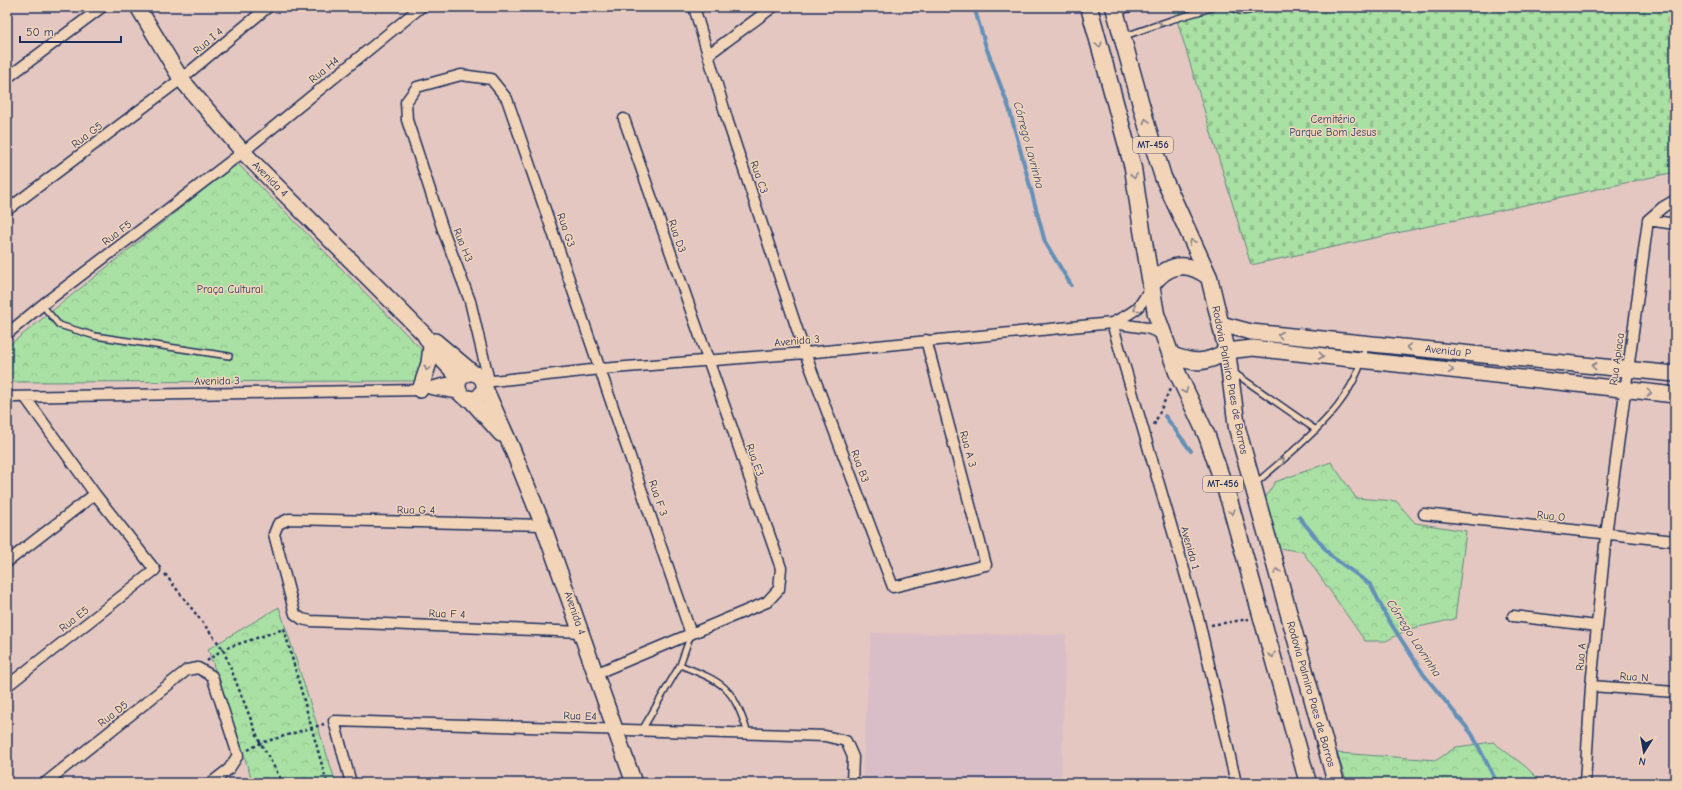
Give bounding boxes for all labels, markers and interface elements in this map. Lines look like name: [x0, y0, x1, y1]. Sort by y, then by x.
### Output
scale bar: [20, 18, 121, 44]
one-way arrow: [1155, 20, 1162, 29]
text: 50 m: [26, 25, 54, 39]
street label: Rua I 4: [190, 25, 226, 57]
one-way arrow: [1094, 41, 1103, 48]
street label: Rua H4: [306, 54, 342, 86]
water label: Córrego Lavrinha: [1011, 100, 1047, 190]
park label: Cemitério Parque Bom Jesus: [1290, 113, 1377, 139]
one-way arrow: [1142, 118, 1150, 124]
street label: Rua G5: [69, 119, 105, 151]
road number: MT-456: [1133, 137, 1173, 153]
street label: Avenida 4: [249, 158, 291, 200]
street label: Rua C3: [747, 159, 771, 195]
one-way arrow: [1129, 173, 1138, 179]
street label: Rua G3: [554, 211, 578, 249]
street label: Rua F5: [100, 218, 134, 248]
street label: Rua D3: [665, 218, 689, 254]
street label: Rua H3: [450, 226, 476, 264]
one-way arrow: [1189, 239, 1197, 246]
park label: Praça Cultural: [197, 283, 263, 296]
one-way arrow: [1134, 304, 1141, 311]
street label: Rodovia Palmiro Paes de Barros: [1209, 305, 1251, 456]
one-way arrow: [1277, 330, 1283, 339]
street label: Rua Apiaca: [1607, 332, 1627, 386]
street label: Avenida 3: [774, 333, 820, 349]
street label: Avenida P: [1424, 342, 1472, 360]
one-way arrow: [1406, 343, 1412, 352]
one-way arrow: [1318, 351, 1324, 360]
one-way arrow: [1591, 361, 1597, 370]
one-way arrow: [423, 365, 432, 372]
one-way arrow: [1447, 365, 1454, 374]
street label: Avenida 3: [194, 374, 240, 388]
one-way arrow: [1181, 388, 1189, 395]
one-way arrow: [1646, 388, 1652, 397]
street label: Rua A 3: [957, 429, 979, 469]
street label: Rua E3: [743, 442, 767, 478]
street label: Rua B3: [848, 448, 872, 484]
one-way arrow: [1277, 458, 1284, 465]
road number: MT-456: [1203, 476, 1243, 492]
street label: Rua F 3: [646, 478, 670, 518]
street label: Rua G 4: [397, 503, 435, 517]
street label: Rua O: [1536, 508, 1566, 524]
one-way arrow: [1228, 509, 1236, 516]
street label: Avenida 1: [1178, 525, 1202, 571]
one-way arrow: [1273, 568, 1282, 575]
street label: Avenida 4: [561, 589, 589, 637]
water label: Córrego Lavrinha: [1384, 597, 1444, 679]
street label: Rua E5: [57, 603, 91, 635]
street label: Rua F 4: [428, 607, 466, 621]
street label: Rodovia Palmiro Paes de Barros: [1284, 620, 1338, 769]
street label: Rua A: [1573, 642, 1589, 672]
one-way arrow: [1267, 651, 1276, 658]
street label: Rua N: [1619, 670, 1649, 684]
street label: Rua D5: [95, 698, 131, 730]
street label: Rua E4: [563, 709, 597, 723]
north arrow: [1624, 732, 1664, 772]
text: N: [1637, 754, 1647, 768]

